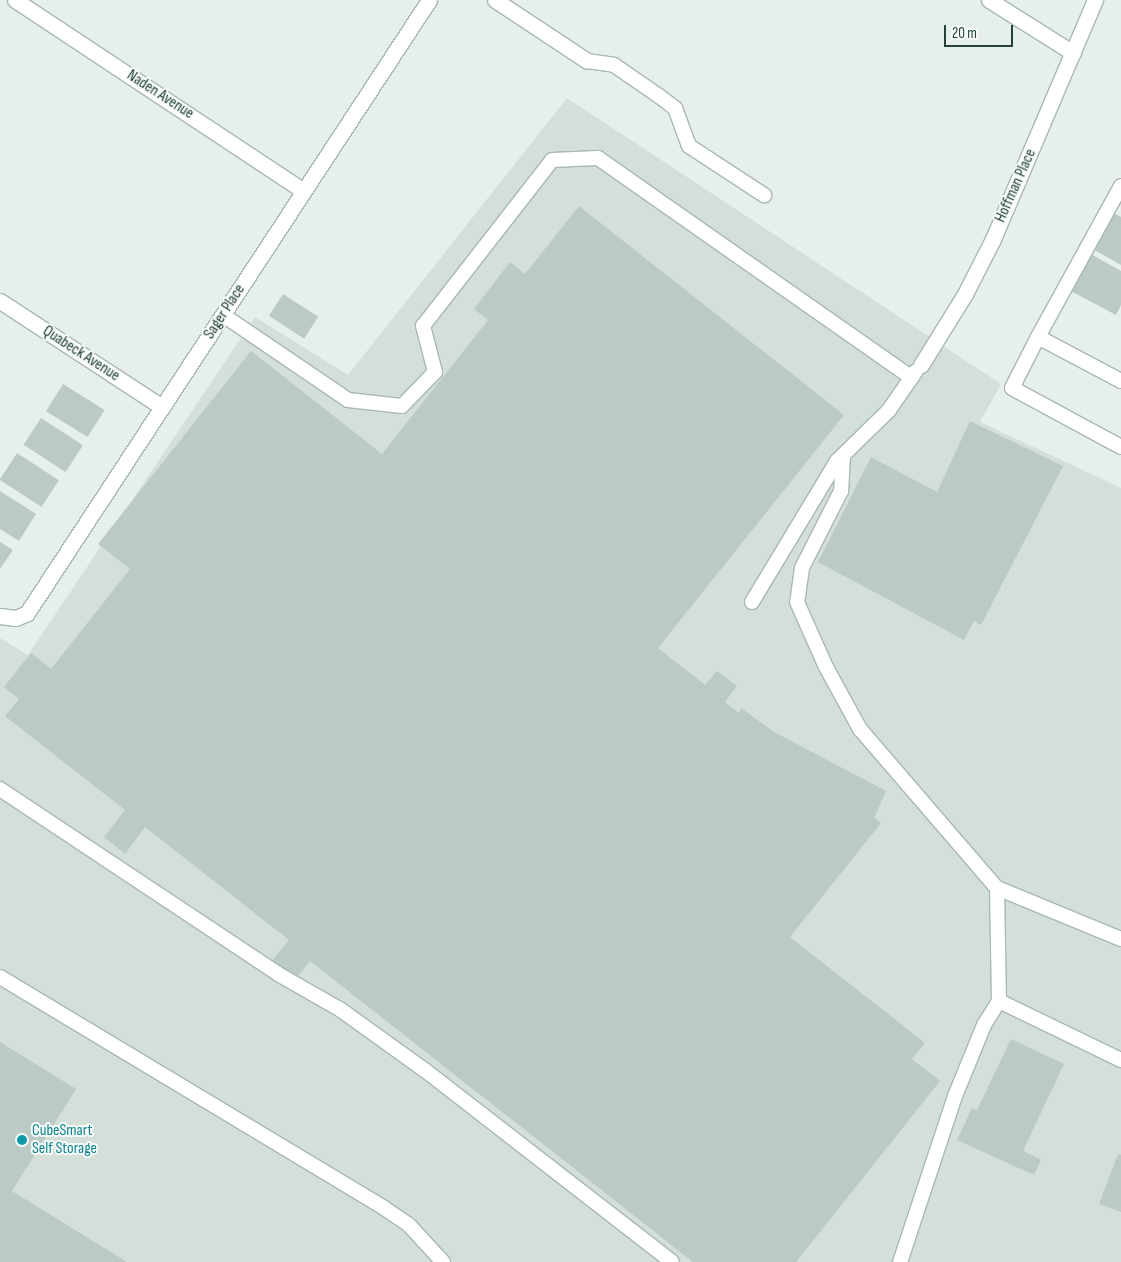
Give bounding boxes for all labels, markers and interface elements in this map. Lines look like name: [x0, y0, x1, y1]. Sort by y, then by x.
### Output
scale bar: [946, 15, 1015, 47]
text: 20 m: [952, 24, 977, 43]
street label: Naden Avenue: [123, 66, 197, 124]
street label: Hoffman Place: [991, 146, 1041, 226]
street label: Sager Place: [200, 281, 250, 343]
street label: Quabeck Avenue: [39, 322, 123, 386]
place label: CubeSmart Self Storage: [32, 1121, 97, 1159]
marker: CubeSmart Self Storage: [16, 1134, 28, 1146]

